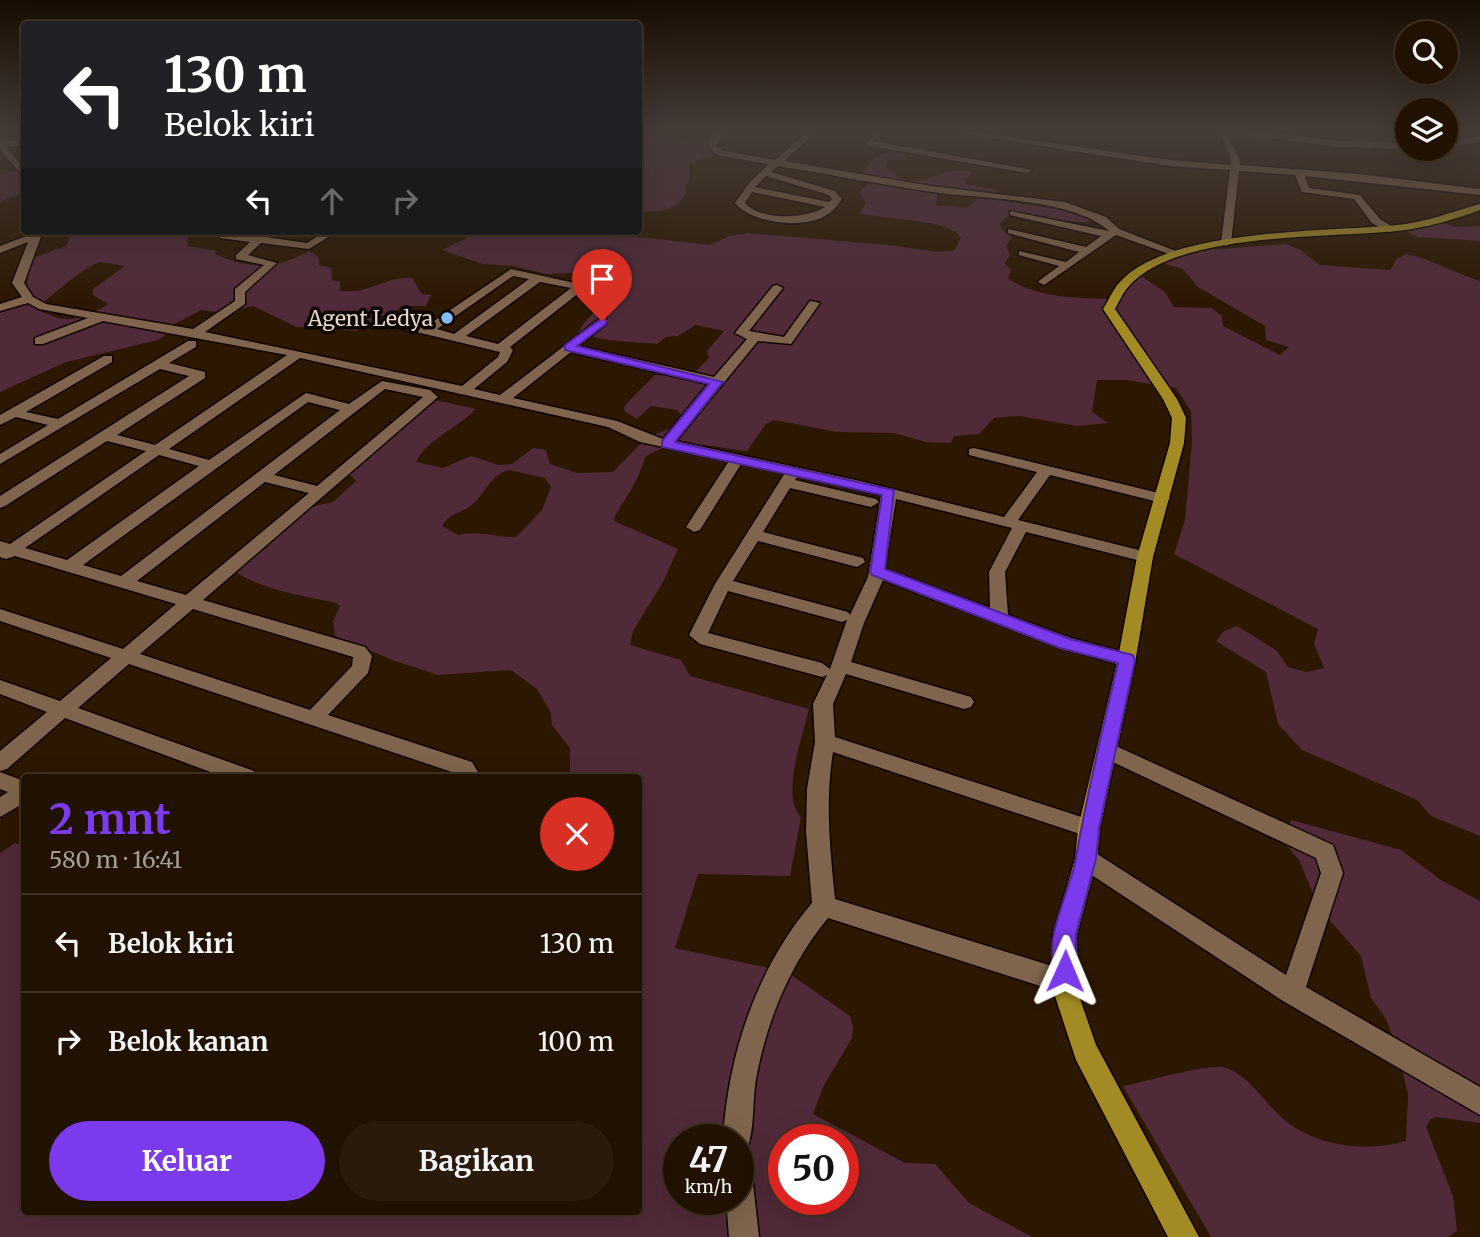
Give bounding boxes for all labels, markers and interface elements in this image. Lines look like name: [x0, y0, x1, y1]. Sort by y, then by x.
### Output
map controls: [1395, 21, 1458, 161]
button: search: [1395, 21, 1458, 84]
text: 130 m: [164, 44, 307, 105]
icon: left: [49, 49, 140, 140]
button: layers: [1395, 98, 1458, 161]
text: Belok kiri: [164, 105, 315, 145]
icon: left: [240, 182, 278, 220]
icon: ahead: [313, 182, 351, 220]
icon: right: [386, 182, 424, 220]
pin: [572, 249, 632, 321]
icon: arrive: [583, 260, 621, 298]
place label: Agent Ledya: [307, 305, 433, 332]
marker: Agent Ledya: [439, 310, 455, 326]
text: 2 mnt: [49, 793, 171, 845]
button: close: [540, 797, 614, 871]
text: 580 m · 16:41: [49, 845, 182, 874]
icon: left: [49, 924, 87, 962]
text: Belok kiri: [108, 927, 234, 960]
text: 130 m: [540, 927, 614, 960]
position arrow: [1028, 934, 1102, 1008]
icon: right: [49, 1022, 87, 1060]
text: Belok kanan: [108, 1025, 268, 1058]
text: 100 m: [538, 1025, 614, 1058]
button: Keluar: [49, 1121, 325, 1201]
button: Bagikan: [339, 1121, 614, 1201]
speed limit sign: 50: [768, 1124, 859, 1215]
text: 47: [689, 1138, 728, 1182]
text: km/h: [685, 1175, 732, 1198]

